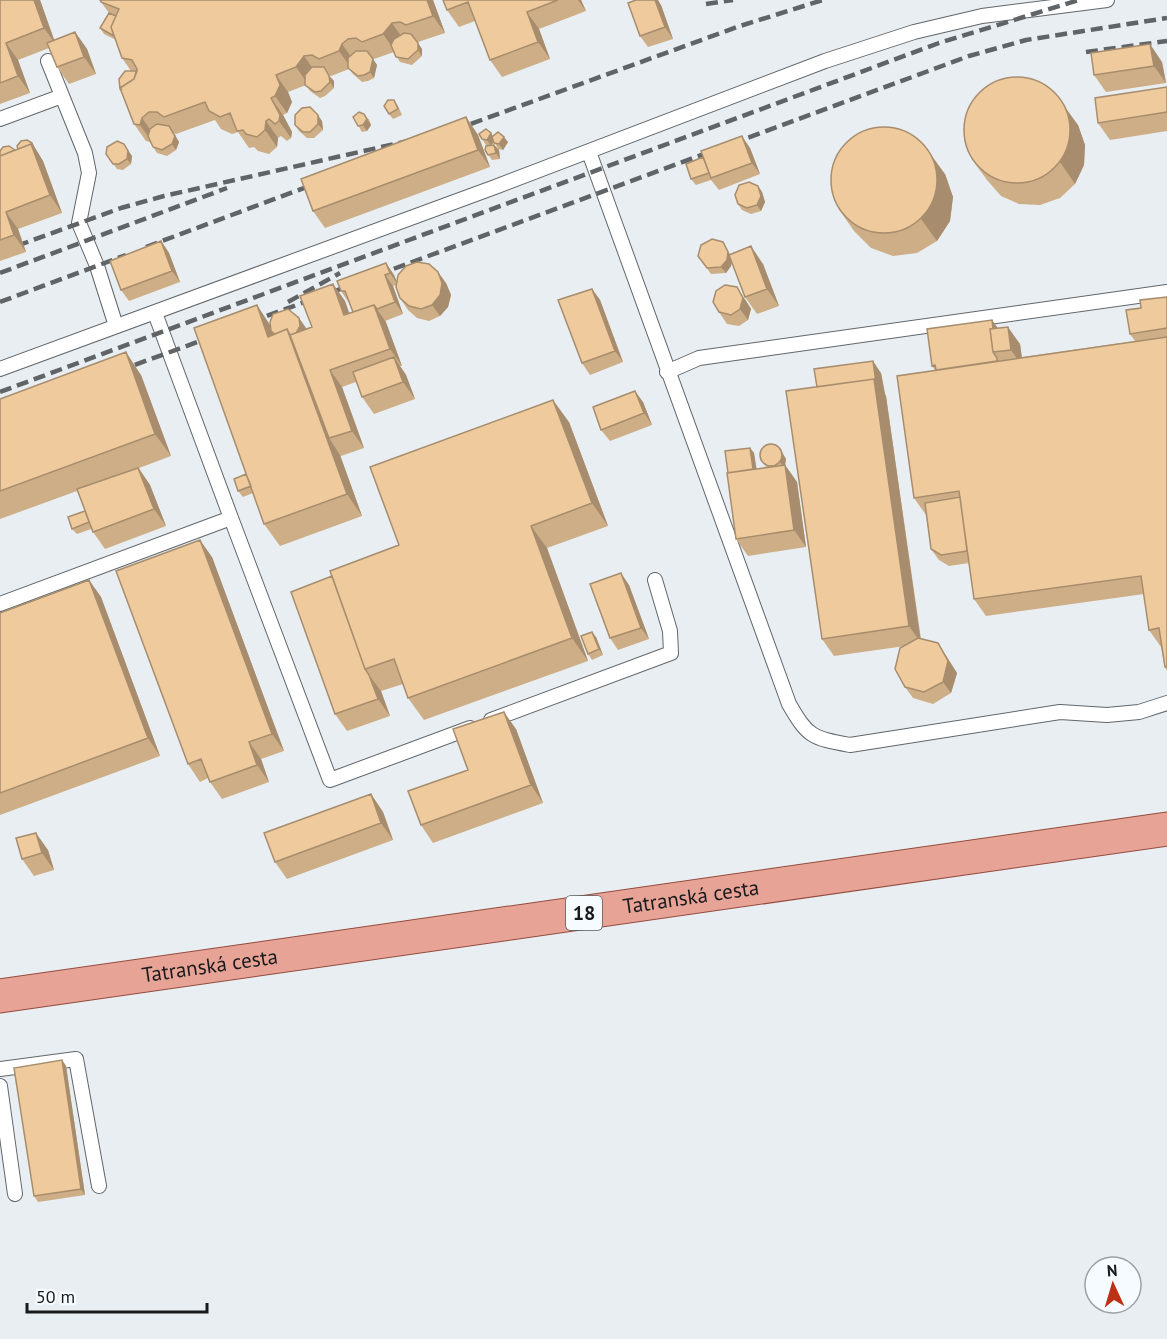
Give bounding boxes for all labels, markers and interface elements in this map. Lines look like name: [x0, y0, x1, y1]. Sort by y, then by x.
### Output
street label: Tatranská cesta: [621, 874, 761, 920]
road number: 18: [566, 896, 602, 930]
street label: Tatranská cesta: [140, 942, 280, 989]
north arrow: [1083, 1255, 1143, 1315]
text: N: [1106, 1260, 1118, 1280]
scale bar: [27, 1276, 207, 1314]
text: 50 m: [36, 1285, 75, 1308]

